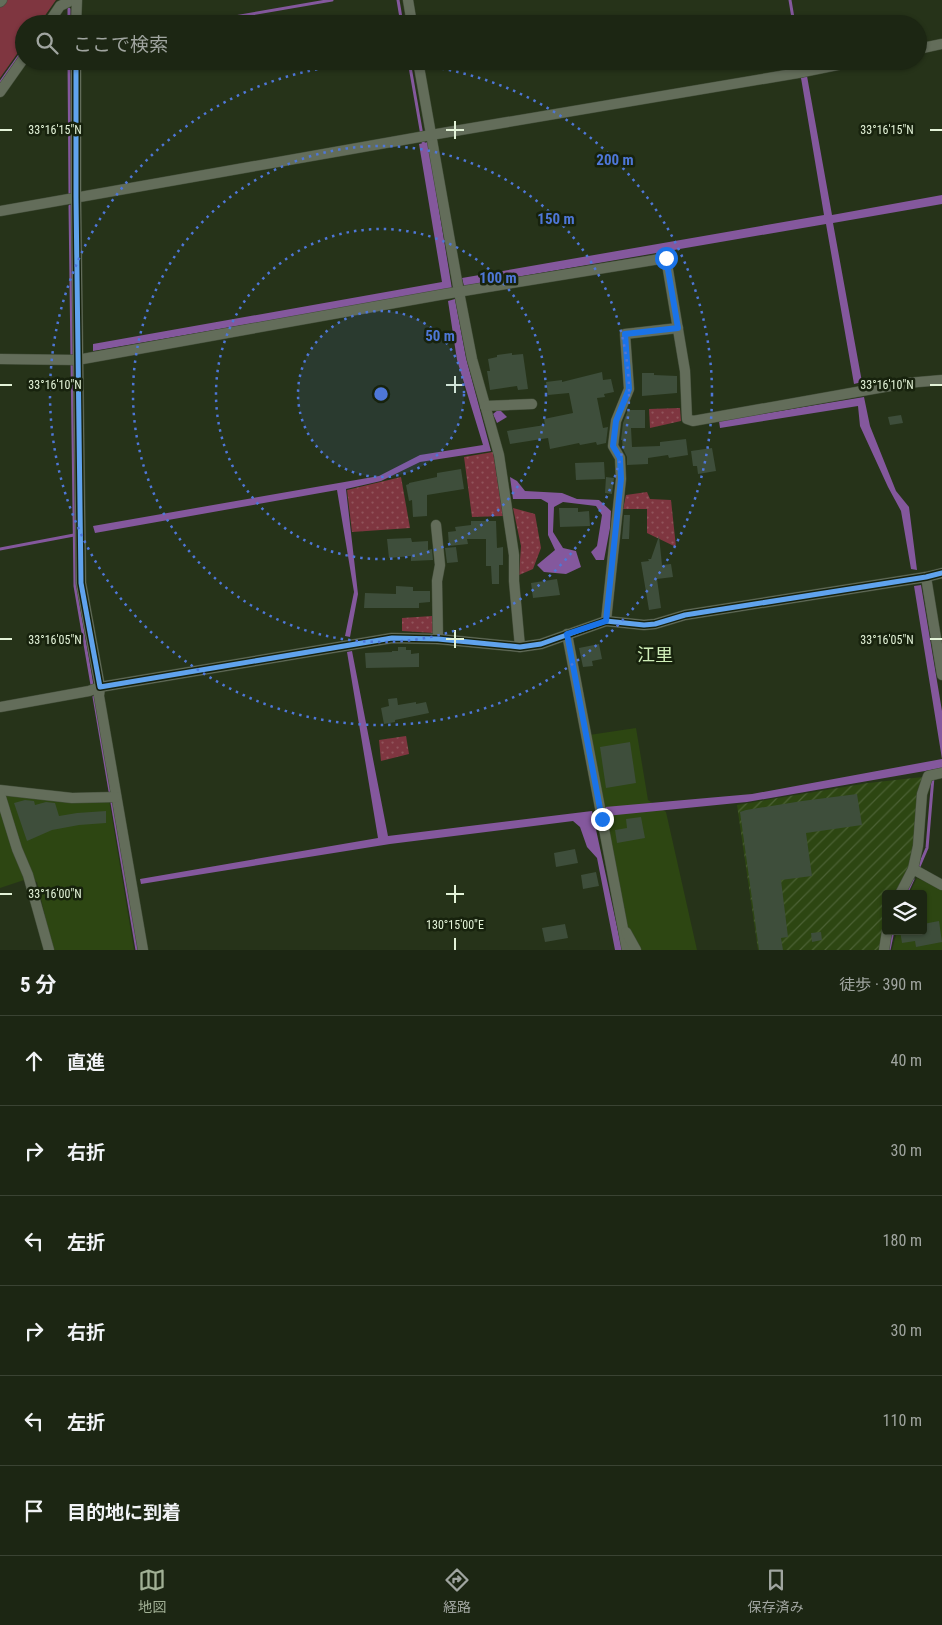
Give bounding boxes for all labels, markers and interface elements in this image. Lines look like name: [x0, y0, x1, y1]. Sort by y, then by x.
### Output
search box: [15, 15, 927, 70]
icon: search: [33, 29, 61, 57]
text: ここで検索: [73, 33, 168, 56]
text: 33°16'15"N: [28, 123, 82, 137]
text: 33°16'15"N: [860, 123, 914, 137]
text: 200 m: [596, 151, 634, 169]
text: 150 m: [537, 210, 575, 228]
route start: [655, 247, 678, 270]
text: 100 m: [479, 269, 517, 287]
text: 50 m: [425, 327, 455, 345]
text: 33°16'10"N: [28, 378, 82, 392]
text: 33°16'10"N: [860, 378, 914, 392]
centre of rings: [372, 385, 390, 403]
text: 33°16'05"N: [28, 633, 82, 647]
text: 33°16'05"N: [860, 633, 914, 647]
district label: 江里: [637, 644, 673, 665]
route end: [591, 808, 614, 831]
text: 33°16'00"N: [28, 887, 82, 901]
map controls: [882, 890, 927, 935]
button: layers: [882, 890, 927, 935]
text: 130°15'00"E: [426, 918, 484, 932]
text: 5 分: [20, 973, 56, 997]
text: 徒歩 · 390 m: [839, 975, 922, 994]
icon: ahead: [20, 1047, 48, 1075]
text: 直進: [67, 1051, 105, 1074]
text: 40 m: [890, 1051, 922, 1070]
icon: right: [20, 1137, 48, 1165]
text: 右折: [67, 1141, 105, 1164]
text: 30 m: [890, 1141, 922, 1160]
icon: left: [20, 1227, 48, 1255]
text: 左折: [67, 1231, 105, 1254]
text: 180 m: [883, 1231, 922, 1250]
icon: right: [20, 1317, 48, 1345]
text: 右折: [67, 1321, 105, 1344]
text: 30 m: [890, 1321, 922, 1340]
icon: left: [20, 1407, 48, 1435]
text: 左折: [67, 1411, 105, 1434]
text: 110 m: [883, 1411, 922, 1430]
icon: arrive: [20, 1497, 48, 1525]
text: 目的地に到着: [67, 1501, 181, 1524]
tab: 地図: [138, 1566, 166, 1616]
tab: 経路: [443, 1566, 471, 1616]
tab: 保存済み: [748, 1566, 804, 1616]

